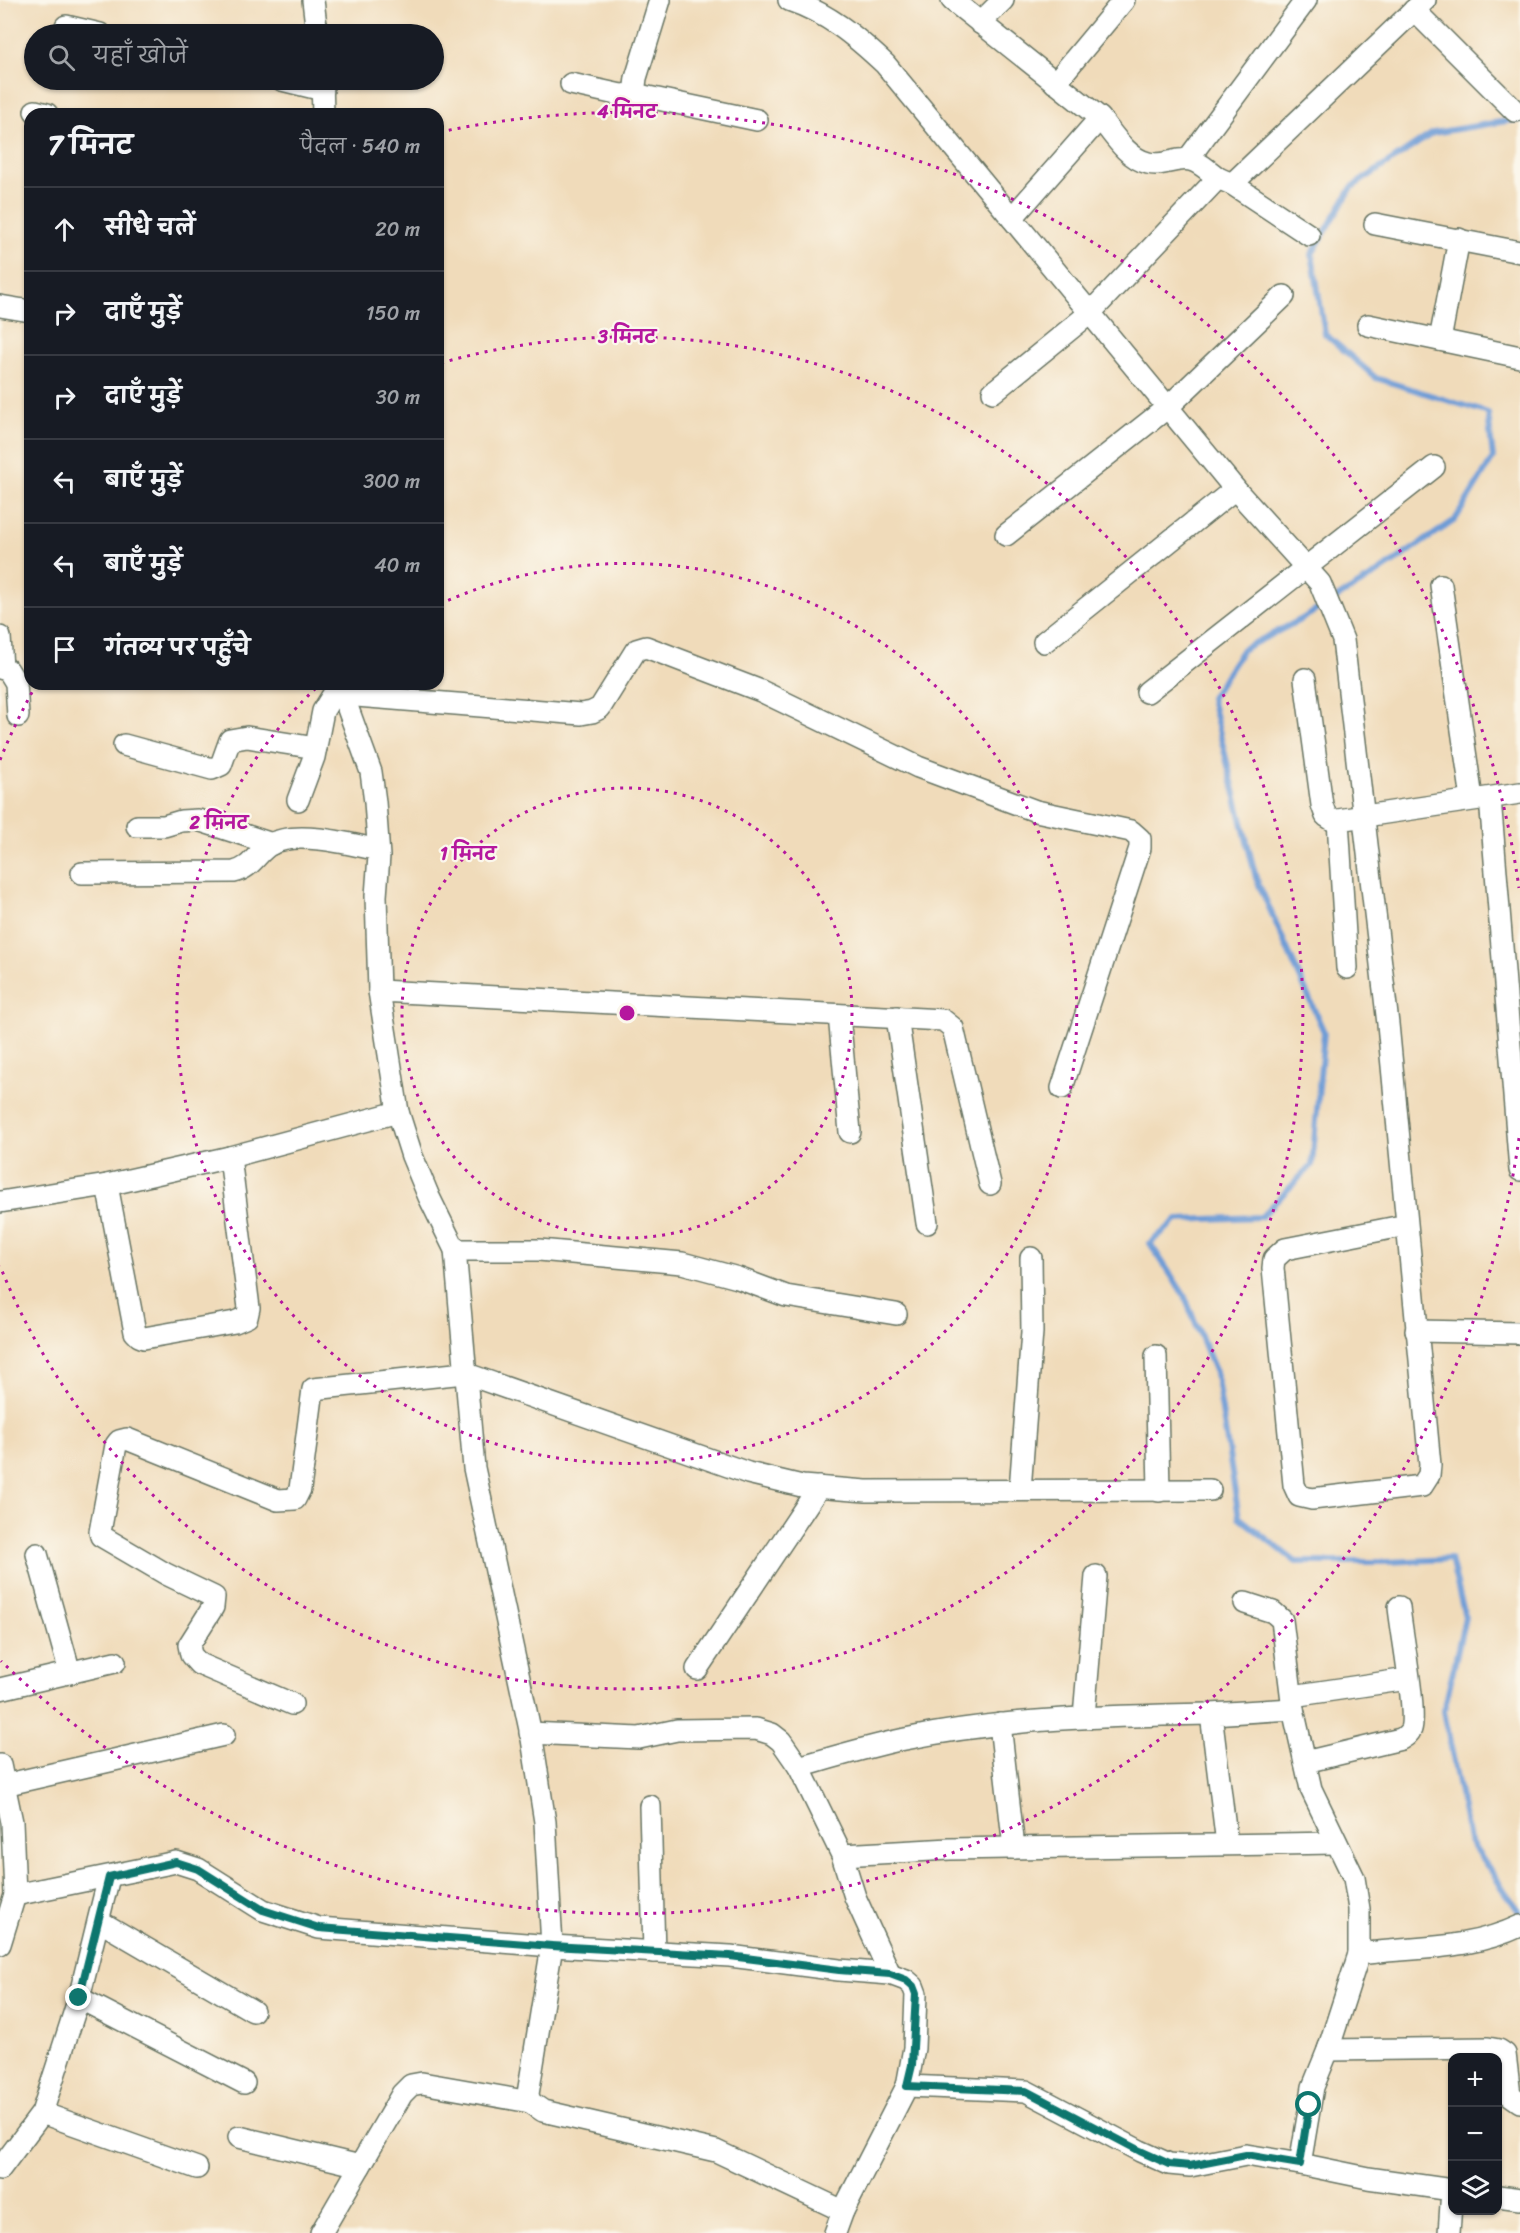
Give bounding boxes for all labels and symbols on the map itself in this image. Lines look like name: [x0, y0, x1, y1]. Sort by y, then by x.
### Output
text: 4 मिनट: [596, 96, 659, 128]
text: 3 मिनट: [597, 321, 658, 353]
text: 2 मिनट: [189, 807, 251, 839]
text: 1 मिनट: [440, 838, 498, 870]
centre of rings: [617, 1003, 637, 1023]
route end: [65, 1984, 91, 2010]
route start: [1295, 2091, 1321, 2117]

